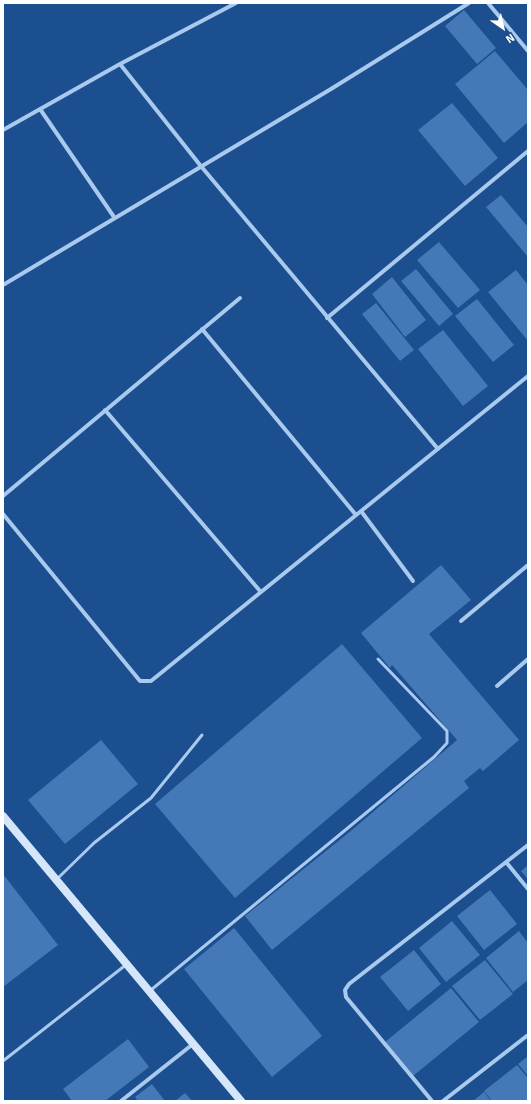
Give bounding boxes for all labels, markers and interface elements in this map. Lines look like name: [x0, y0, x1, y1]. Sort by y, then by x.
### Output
north arrow: [483, 8, 523, 48]
text: N: [503, 31, 517, 46]

